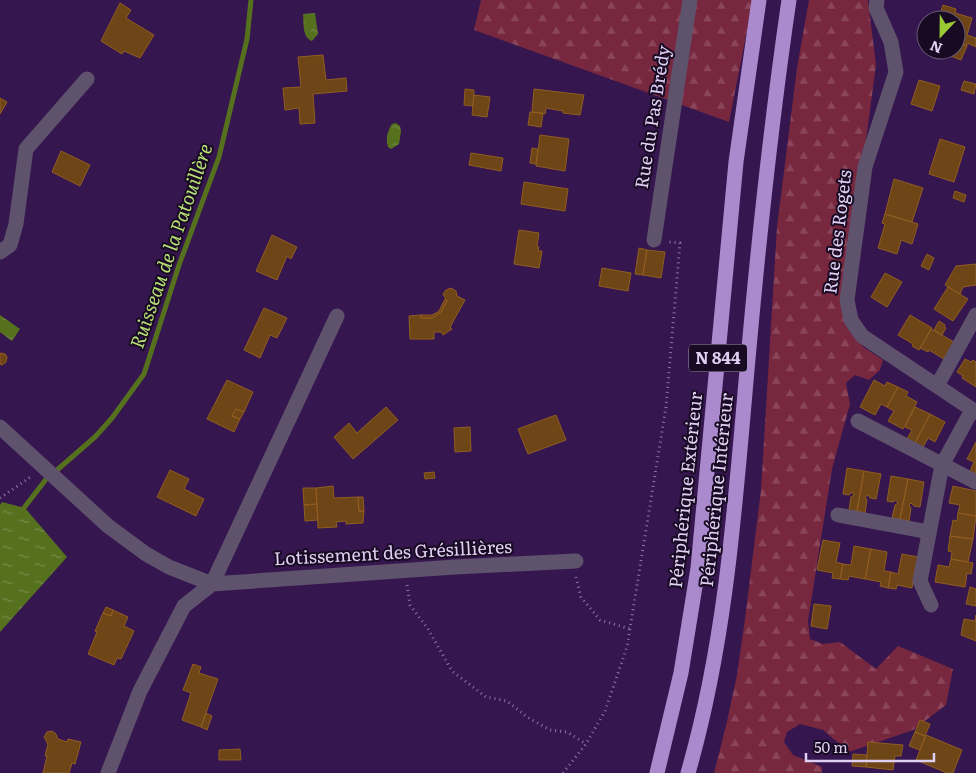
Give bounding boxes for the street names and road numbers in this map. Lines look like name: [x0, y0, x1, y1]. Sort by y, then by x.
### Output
street label: Rue du Pas Brédy: [627, 43, 676, 190]
street label: Rue des Rogets: [815, 168, 858, 296]
road number: N 844: [689, 344, 747, 372]
street label: Périphérique Extérieur: [661, 390, 708, 589]
street label: Périphérique Intérieur: [692, 391, 739, 588]
street label: Lotissement des Grésillières: [273, 532, 513, 571]

